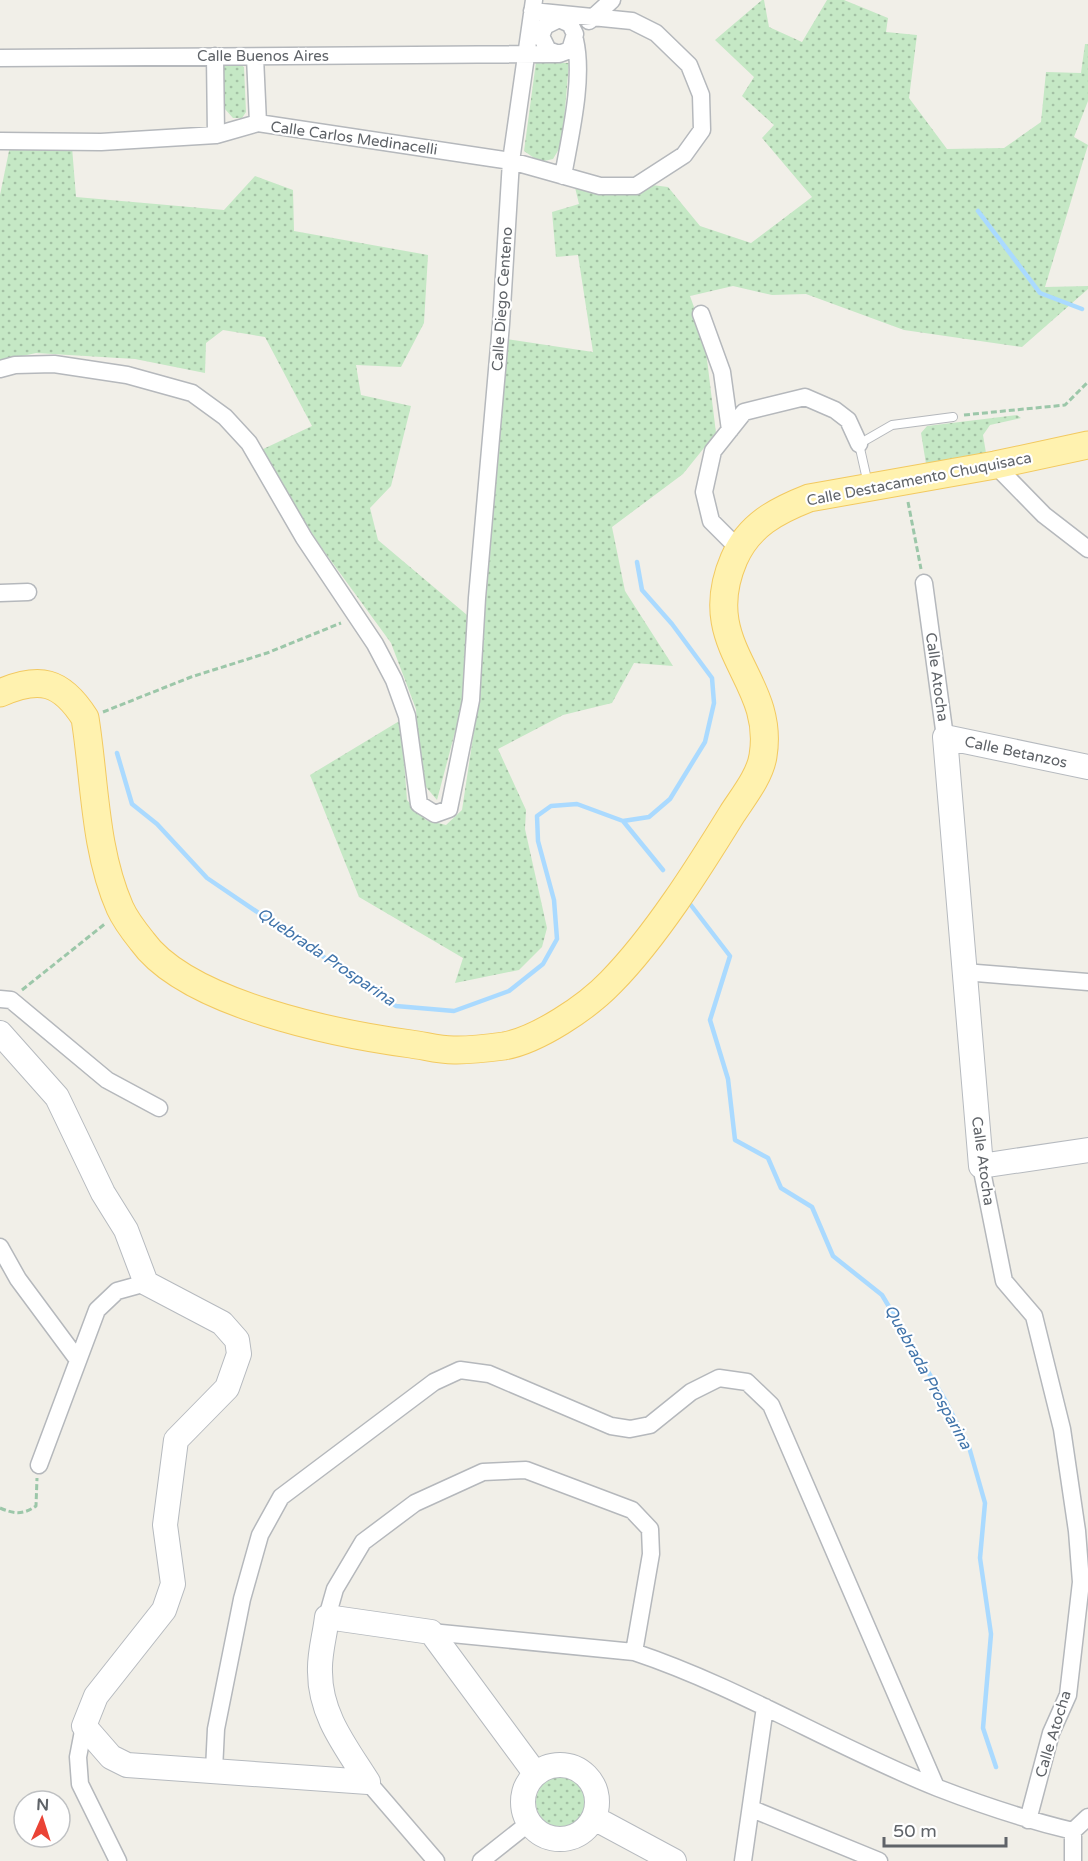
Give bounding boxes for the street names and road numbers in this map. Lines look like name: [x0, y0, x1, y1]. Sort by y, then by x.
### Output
street label: Calle Buenos Aires: [197, 47, 329, 65]
street label: Calle Carlos Medinacelli: [269, 117, 439, 159]
street label: Calle Diego Centeno: [488, 226, 516, 372]
street label: Calle Destacamento Chuquisaca: [805, 448, 1033, 510]
street label: Calle Atocha: [922, 631, 952, 723]
street label: Calle Betanzos: [963, 732, 1069, 772]
street label: Calle Atocha: [968, 1115, 998, 1207]
street label: Calle Atocha: [1031, 1688, 1075, 1780]

